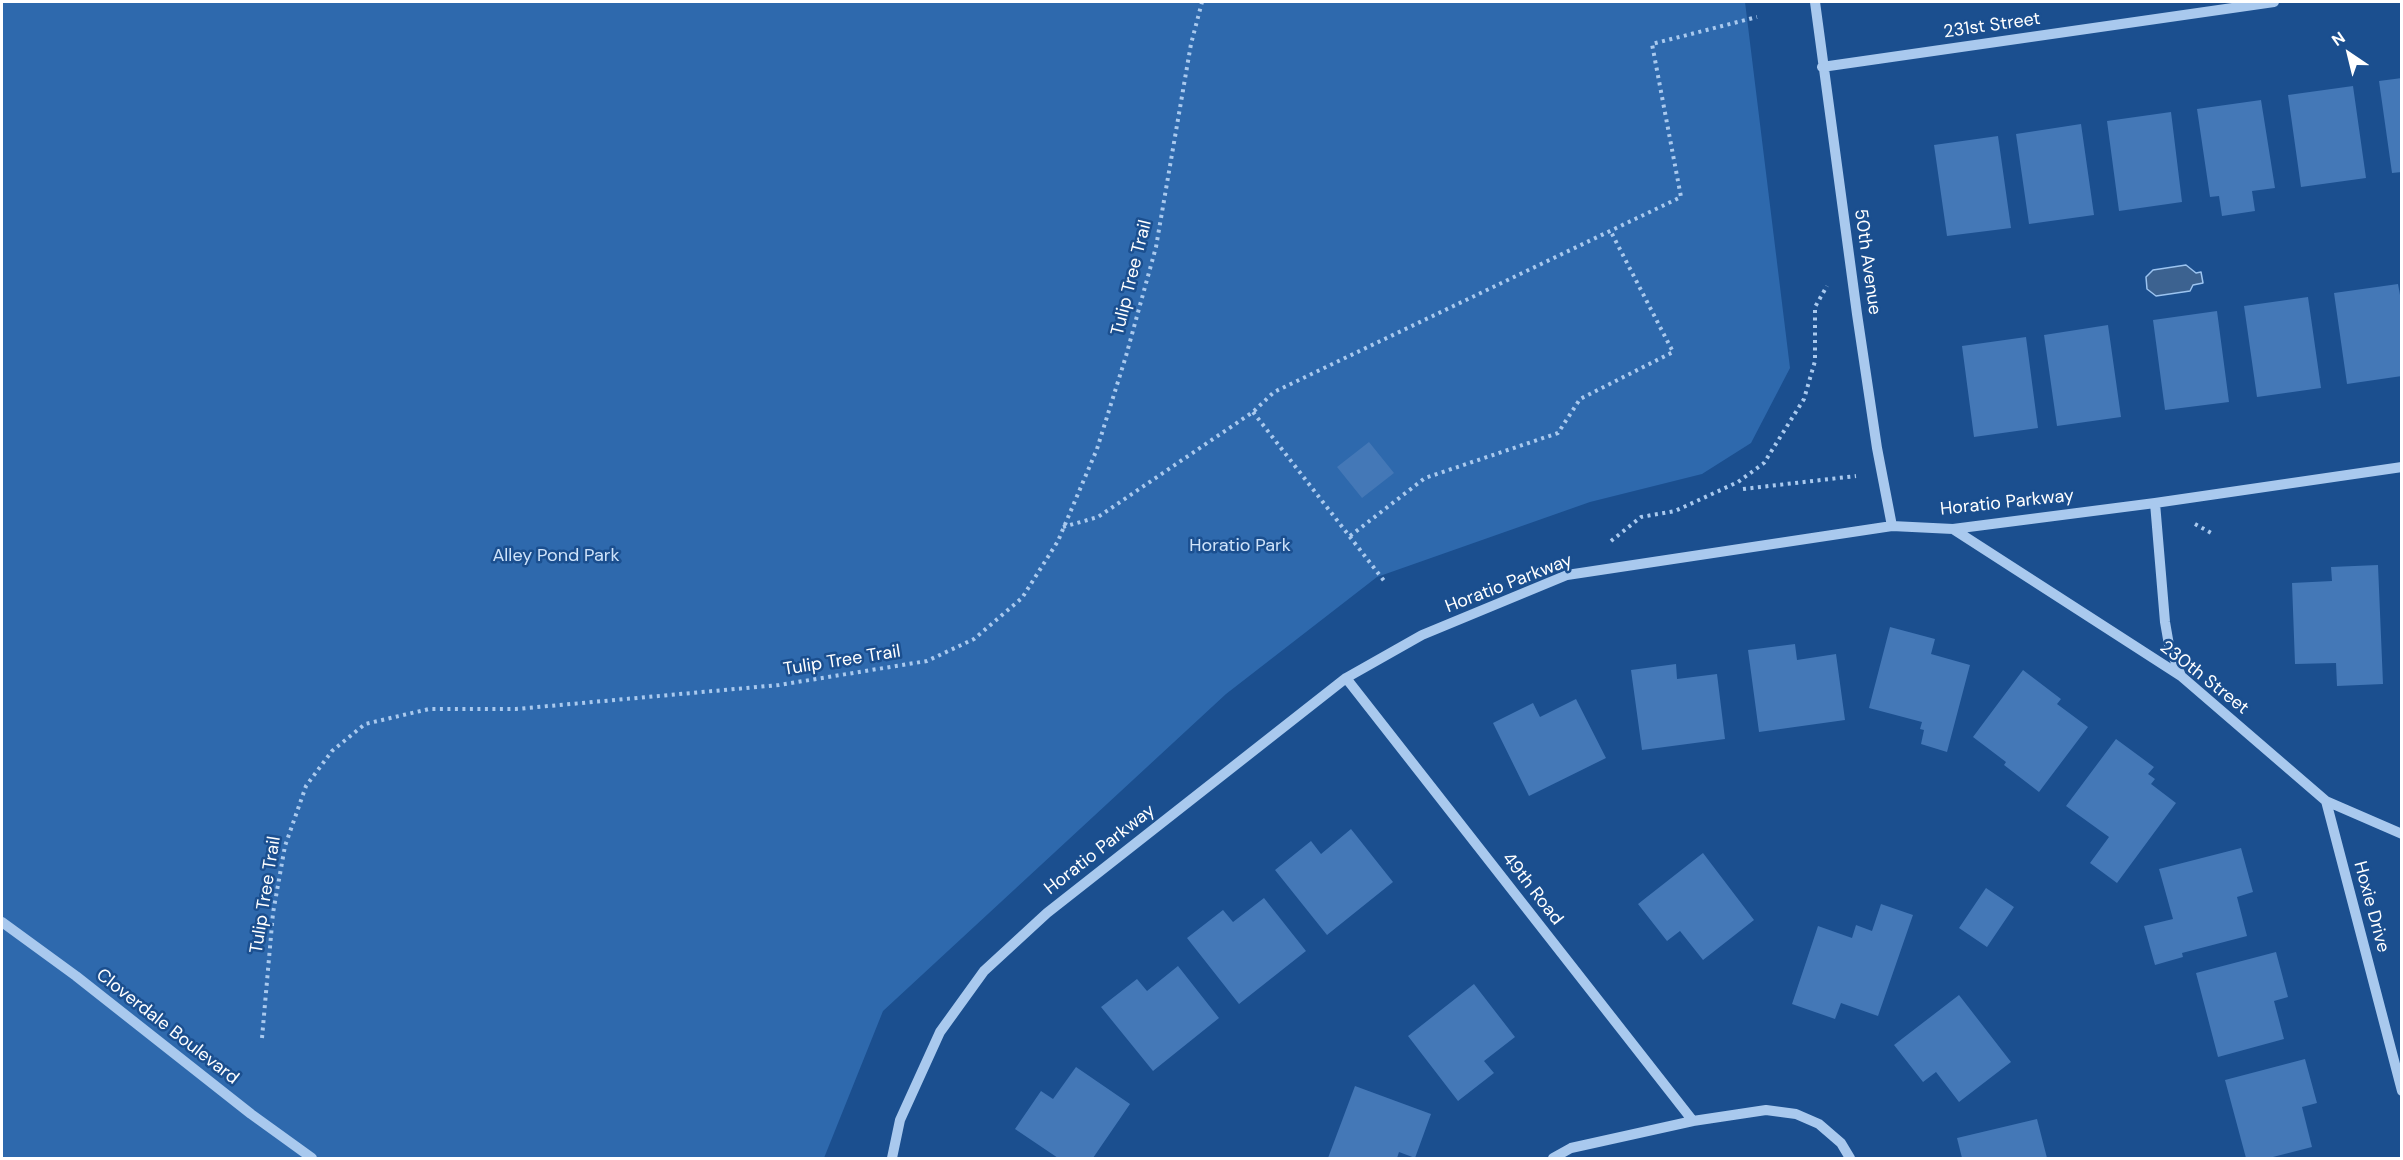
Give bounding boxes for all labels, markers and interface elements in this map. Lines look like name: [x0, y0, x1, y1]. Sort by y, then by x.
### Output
street label: 231st Street: [1942, 8, 2042, 44]
north arrow: [2319, 24, 2379, 84]
text: N: [2328, 27, 2349, 51]
street label: 50th Avenue: [1849, 208, 1885, 316]
street label: Tulip Tree Trail: [1107, 218, 1157, 338]
street label: Horatio Parkway: [1939, 485, 2075, 521]
park label: Horatio Park: [1189, 535, 1291, 557]
park label: Alley Pond Park: [492, 545, 620, 567]
street label: Horatio Parkway: [1442, 550, 1576, 618]
street label: 230th Street: [2155, 637, 2253, 719]
street label: Tulip Tree Trail: [782, 641, 902, 681]
street label: Horatio Parkway: [1040, 800, 1160, 900]
street label: Tulip Tree Trail: [246, 835, 286, 955]
street label: 49th Road: [1497, 848, 1567, 930]
street label: Hoxie Drive: [2348, 859, 2394, 955]
street label: Cloverdale Boulevard: [91, 965, 243, 1089]

